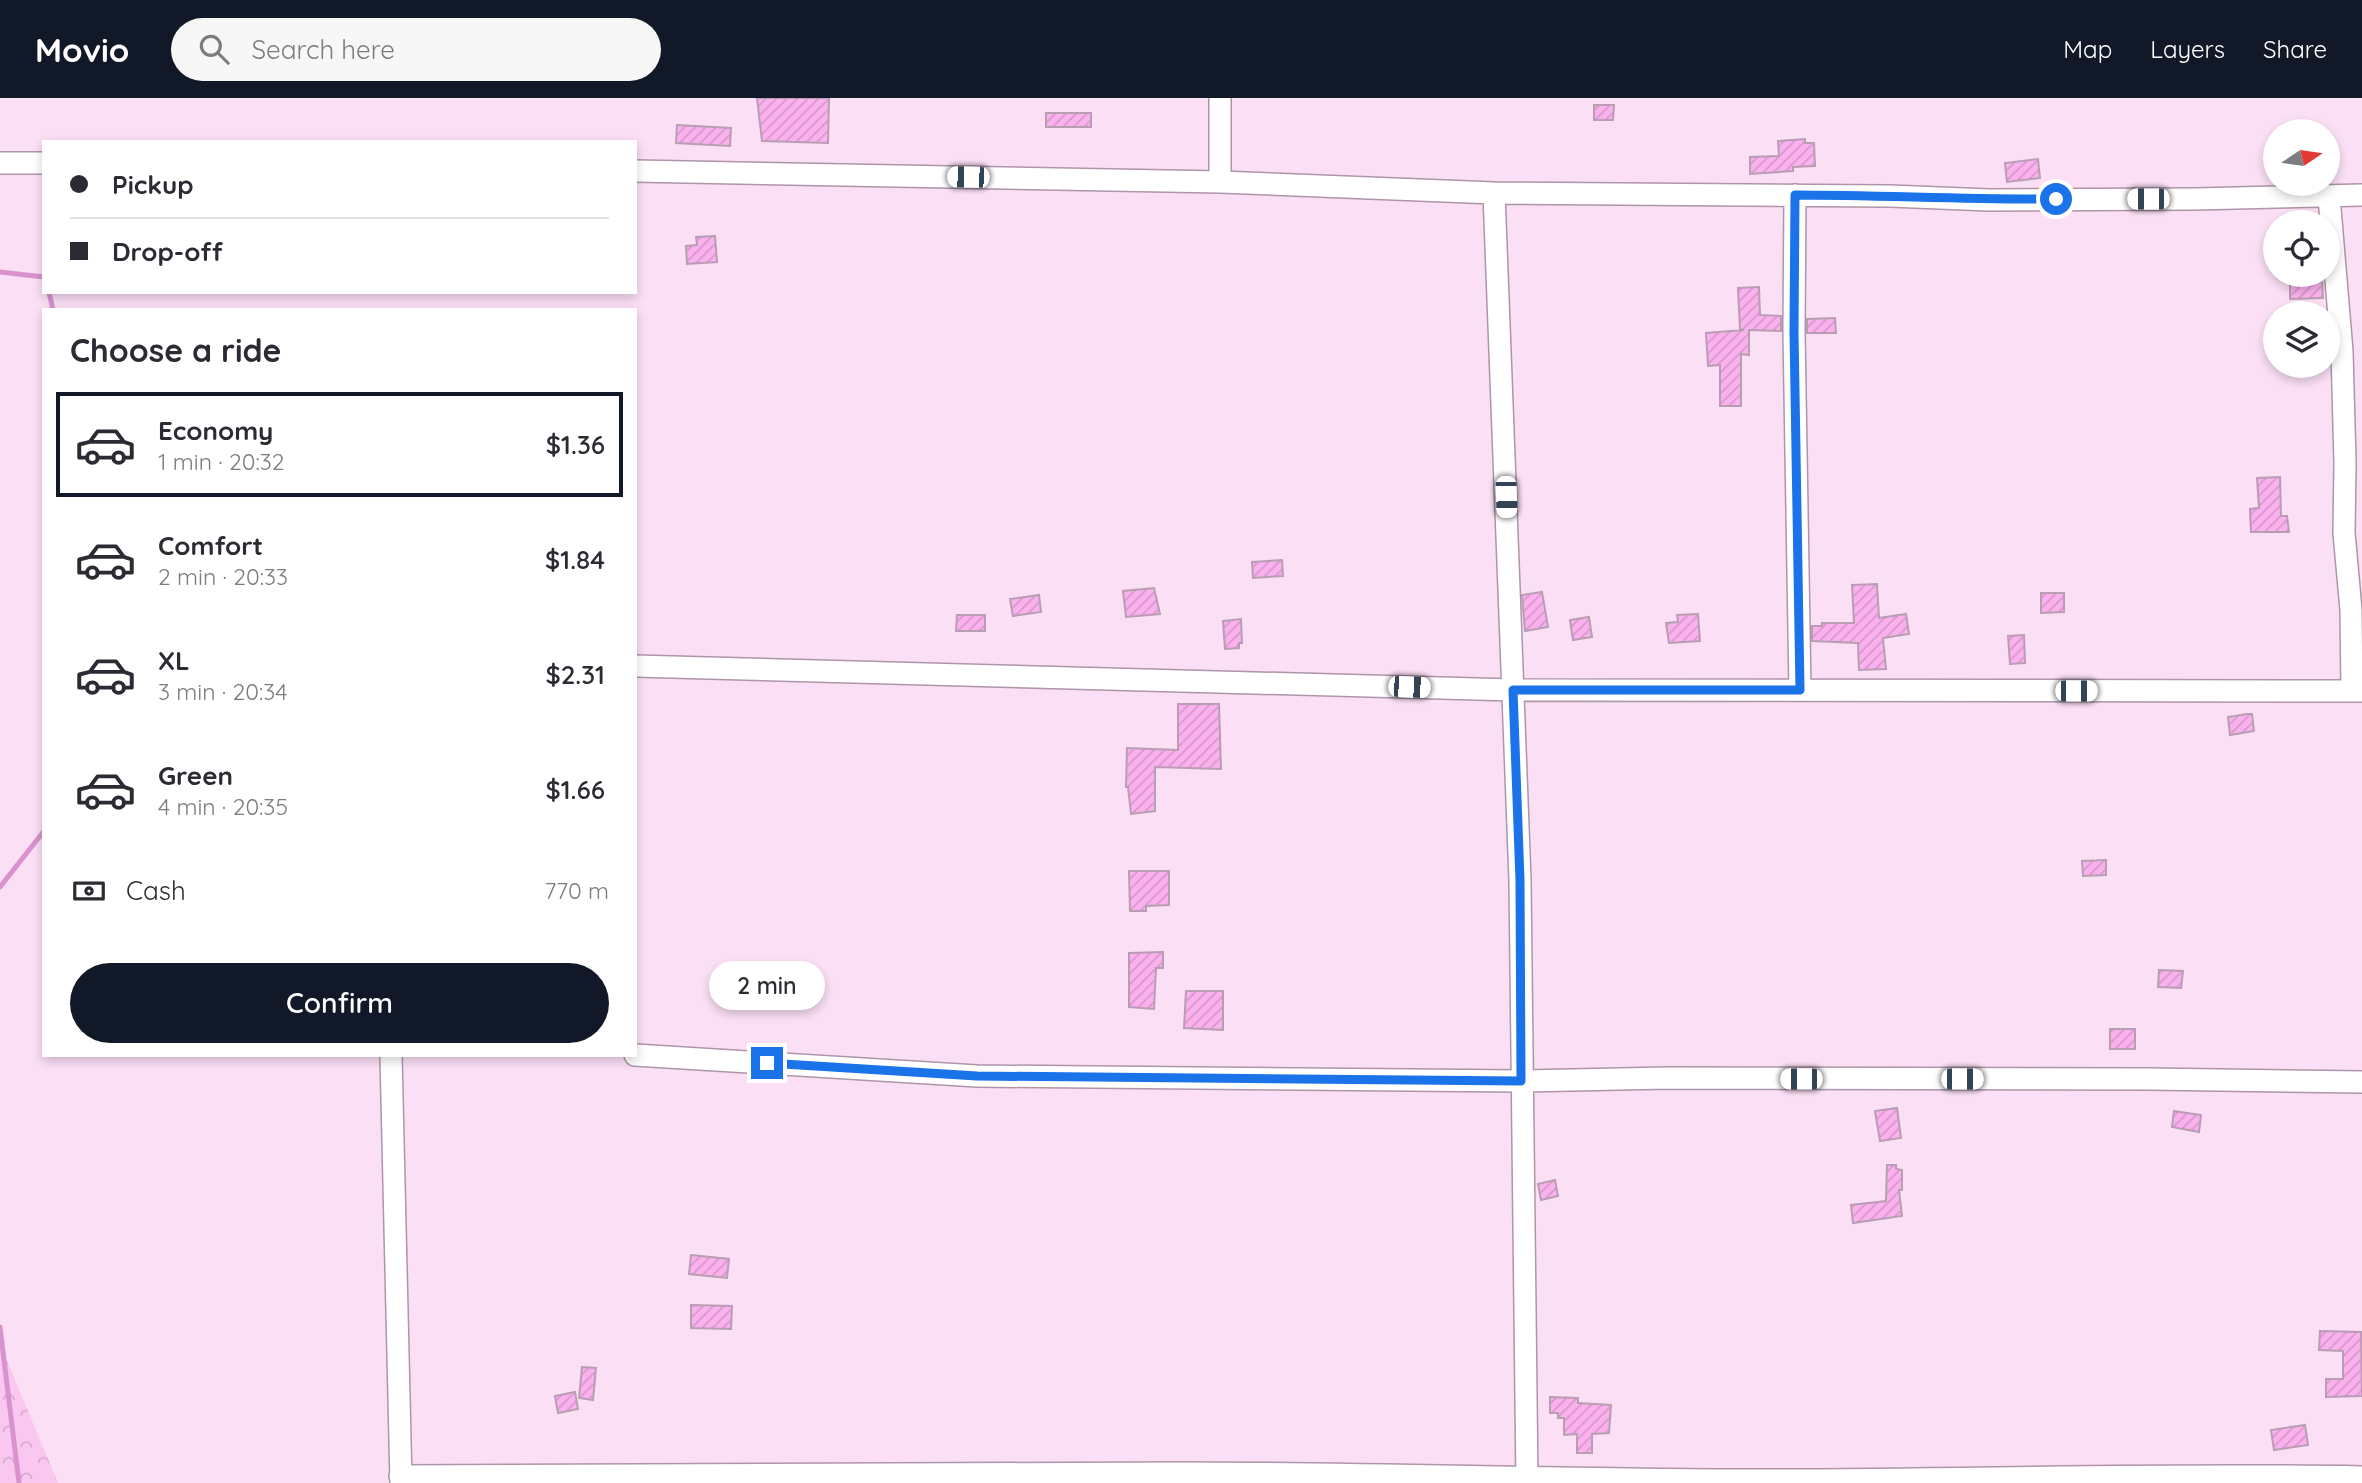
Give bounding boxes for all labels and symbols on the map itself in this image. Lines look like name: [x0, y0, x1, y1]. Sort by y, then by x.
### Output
north arrow: [2263, 119, 2340, 196]
car: [947, 166, 990, 188]
route start: [2040, 183, 2072, 215]
car: [2128, 189, 2170, 210]
car: [1495, 476, 1518, 518]
car: [1388, 676, 1431, 698]
car: [2056, 681, 2098, 702]
callout: 2 min: [709, 962, 825, 1010]
route end: [751, 1047, 783, 1079]
car: [1781, 1069, 1823, 1090]
car: [1942, 1069, 1984, 1090]

